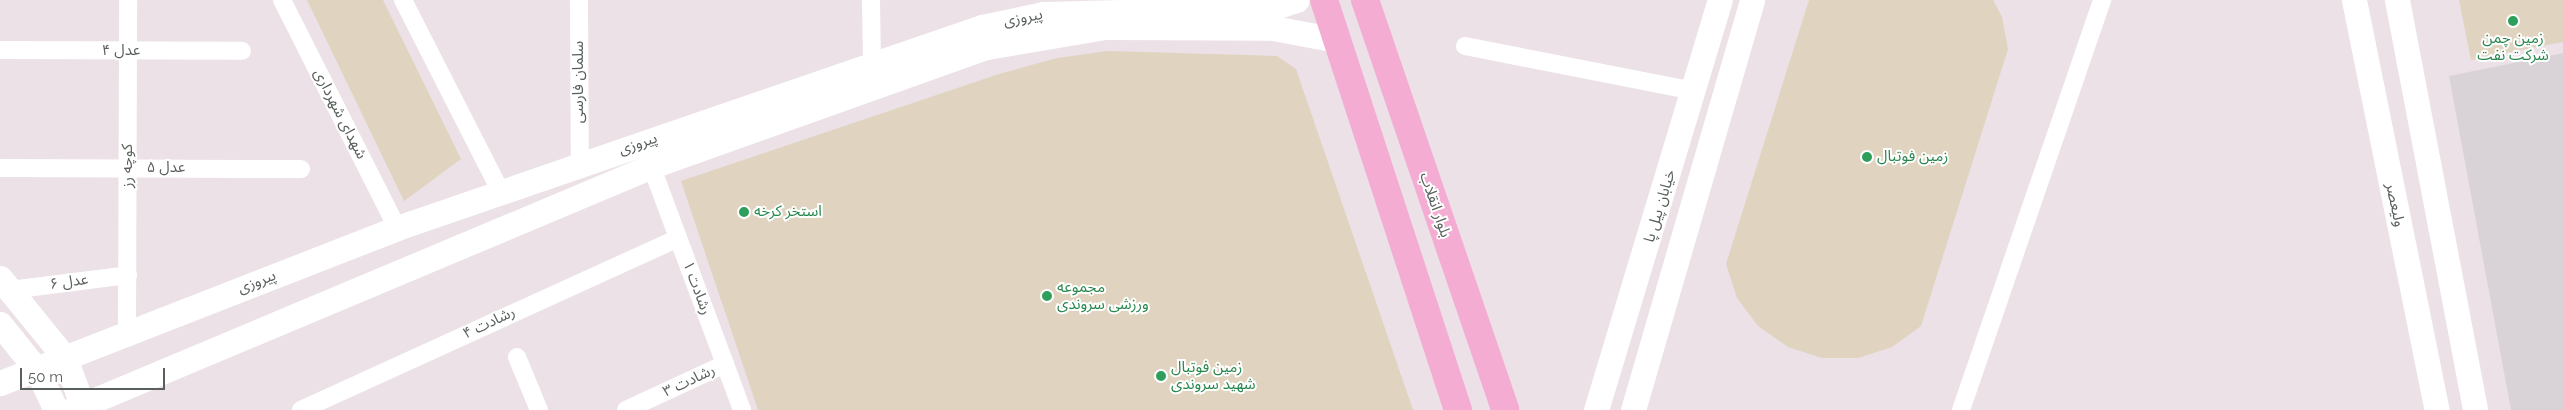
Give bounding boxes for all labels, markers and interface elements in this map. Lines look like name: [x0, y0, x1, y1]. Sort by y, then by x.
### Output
street label: پیروزی: [1002, 5, 1044, 31]
marker: زمین چمن شرکت نفت: [2507, 15, 2519, 27]
place label: زمین چمن شرکت نفت: [2477, 29, 2549, 64]
street label: سلمان فارسی: [570, 41, 588, 123]
street label: عدل ۴: [102, 42, 140, 60]
street label: شهدای شهرداری: [310, 66, 370, 162]
street label: پیروزی: [616, 129, 660, 159]
street label: کوچه رز: [119, 144, 137, 188]
place label: زمین فوتبال: [1877, 148, 1948, 166]
marker: زمین فوتبال: [1861, 151, 1873, 163]
street label: عدل ۵: [147, 159, 185, 177]
street label: خیابان پیل پا: [1640, 168, 1680, 244]
street label: بلوار انقلاب: [1416, 170, 1454, 240]
street label: ولیعصر: [2382, 182, 2408, 228]
place label: استخر کرخه: [754, 203, 822, 221]
marker: استخر کرخه: [738, 206, 750, 218]
street label: رشادت ۱: [679, 259, 715, 317]
street label: پیروزی: [235, 266, 279, 298]
street label: عدل ۶: [49, 270, 89, 294]
place label: مجموعه ورزشی سروندی: [1057, 278, 1149, 313]
marker: مجموعه ورزشی سروندی: [1041, 290, 1053, 302]
street label: رشادت ۴: [460, 303, 518, 343]
scale bar: [22, 358, 168, 390]
place label: زمین فوتبال شهید سروندی: [1171, 358, 1256, 393]
street label: رشادت ۳: [660, 361, 718, 401]
text: 50 m: [28, 368, 63, 386]
marker: زمین فوتبال شهید سروندی: [1155, 370, 1167, 382]

